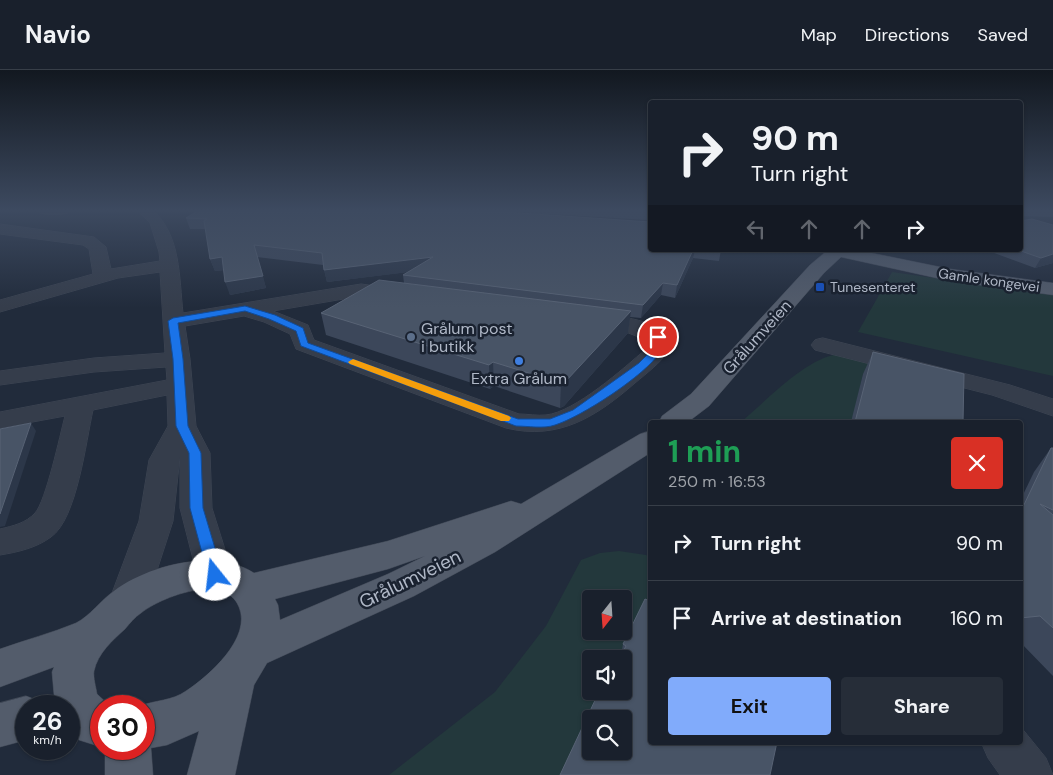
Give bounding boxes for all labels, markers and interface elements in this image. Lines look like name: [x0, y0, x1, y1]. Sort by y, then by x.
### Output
text: Navio: [25, 19, 91, 50]
text: Map: [801, 23, 837, 47]
text: Directions: [865, 23, 950, 47]
text: Saved: [978, 23, 1028, 47]
text: 90 m: [751, 115, 839, 161]
icon: right: [668, 120, 733, 185]
text: Turn right: [751, 159, 848, 188]
icon: left: [742, 215, 770, 243]
icon: ahead: [795, 215, 823, 243]
icon: ahead: [848, 215, 876, 243]
icon: right: [901, 215, 929, 243]
street label: Gamle kongevei: [937, 264, 1041, 296]
place label: Tunesenteret: [830, 278, 916, 296]
marker: Tunesenteret: [814, 281, 826, 293]
street label: Grålumveien: [718, 295, 796, 379]
pin: [637, 316, 679, 358]
place label: Grålum post i butikk: [421, 318, 512, 357]
icon: arrive: [644, 323, 672, 351]
marker: Grålum post i butikk: [405, 331, 417, 343]
marker: Extra Grålum: [513, 355, 525, 367]
place label: Extra Grålum: [471, 368, 567, 389]
text: 1 min: [668, 432, 741, 471]
button: close: [951, 437, 1003, 489]
text: 250 m · 16:53: [668, 471, 766, 492]
icon: right: [668, 529, 696, 557]
text: Turn right: [711, 531, 801, 556]
text: 90 m: [956, 531, 1003, 556]
street label: Grålumveien: [355, 544, 465, 614]
position arrow: [188, 548, 240, 600]
north arrow: [582, 590, 632, 640]
map controls: [582, 590, 632, 760]
icon: arrive: [668, 604, 696, 632]
text: Arrive at destination: [711, 606, 902, 631]
text: 160 m: [950, 606, 1003, 631]
button: sound: [582, 650, 632, 700]
button: Exit: [668, 677, 831, 735]
button: Share: [841, 677, 1003, 735]
speed limit sign: 30: [90, 695, 155, 760]
text: 26: [32, 705, 63, 738]
button: search: [582, 710, 632, 760]
text: km/h: [33, 732, 62, 748]

